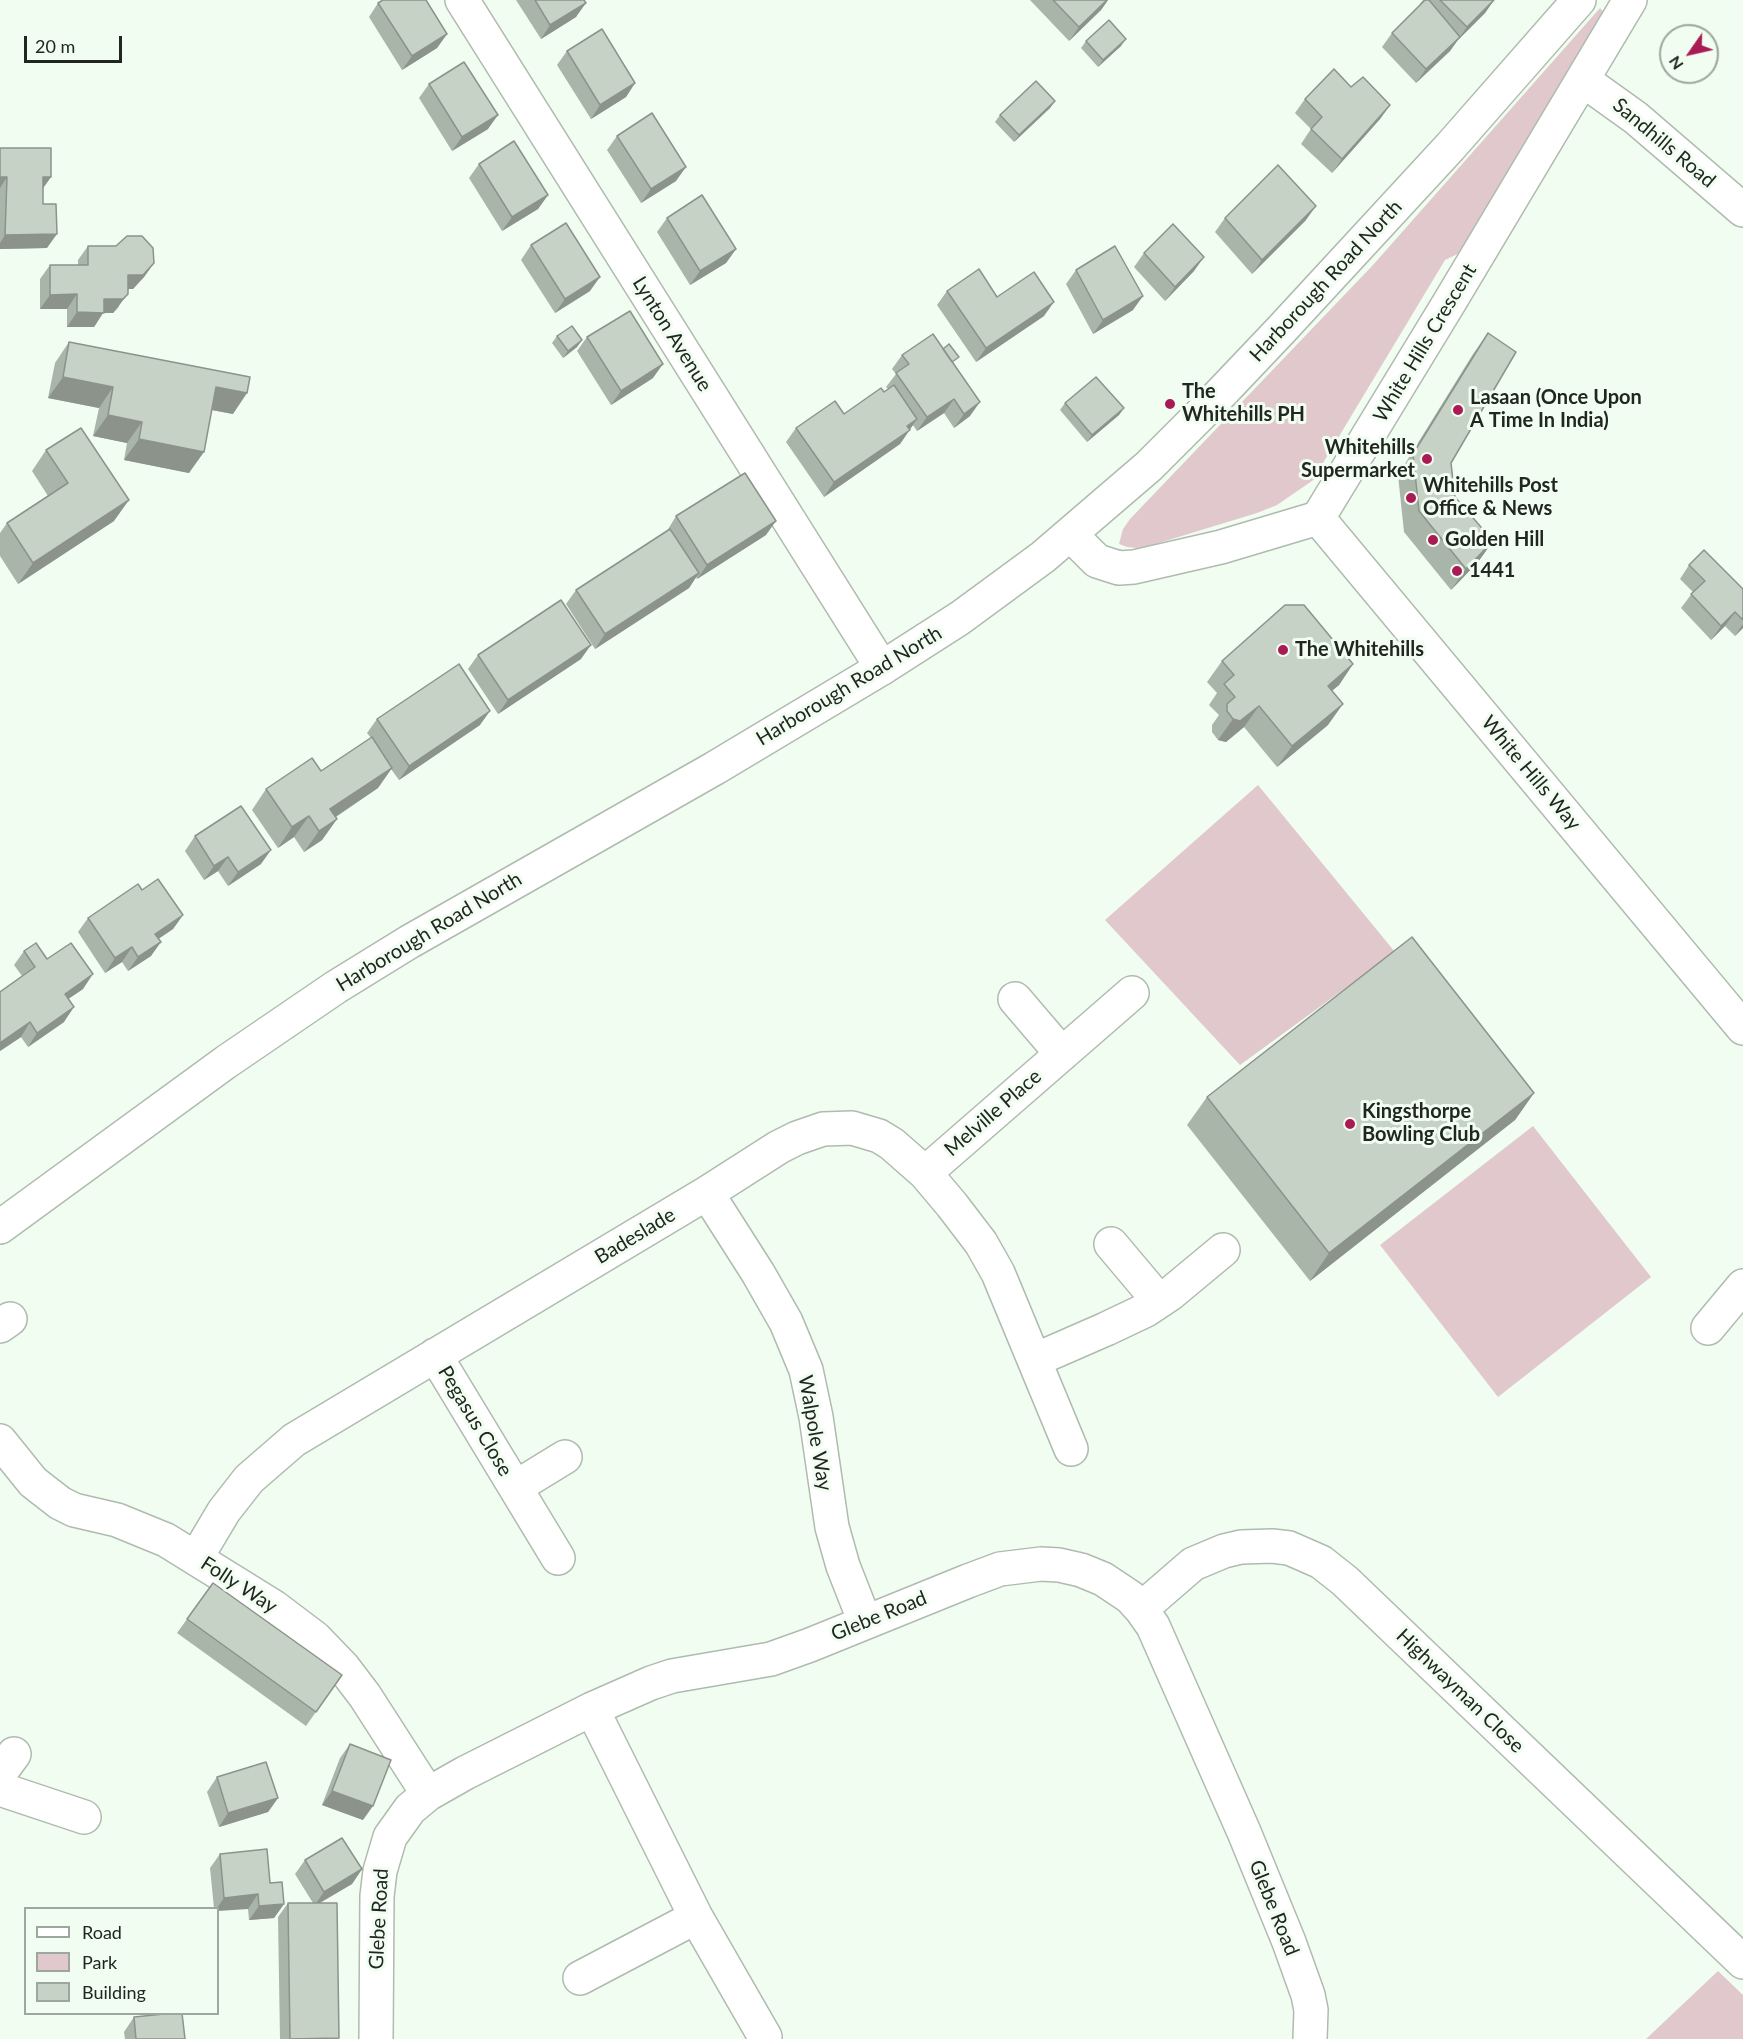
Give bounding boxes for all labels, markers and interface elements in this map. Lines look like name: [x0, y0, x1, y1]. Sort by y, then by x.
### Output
scale bar: [27, 24, 124, 62]
north arrow: [1659, 24, 1719, 84]
text: 20 m: [35, 35, 75, 57]
text: N: [1664, 53, 1687, 74]
street label: Sandhills Road: [1608, 93, 1720, 193]
street label: Harborough Road North: [1245, 195, 1407, 367]
street label: White Hills Crescent: [1368, 260, 1482, 426]
street label: Lynton Avenue: [627, 272, 717, 396]
place label: The Whitehills PH: [1182, 380, 1305, 427]
place label: Lasaan (Once Upon A Time In India): [1470, 386, 1642, 433]
marker: The Whitehills PH: [1163, 397, 1177, 411]
marker: Lasaan (Once Upon A Time In India): [1451, 403, 1465, 417]
place label: Whitehills Supermarket: [1301, 436, 1415, 483]
marker: Whitehills Supermarket: [1420, 452, 1434, 466]
place label: Whitehills Post Office & News: [1423, 474, 1558, 521]
marker: Whitehills Post Office & News: [1404, 491, 1418, 505]
place label: Golden Hill: [1445, 528, 1544, 552]
marker: Golden Hill: [1426, 533, 1440, 547]
place label: 1441: [1469, 559, 1515, 583]
marker: 1441: [1450, 564, 1464, 578]
street label: Harborough Road North: [752, 621, 946, 751]
place label: The Whitehills: [1295, 638, 1424, 662]
marker: The Whitehills: [1276, 643, 1290, 657]
street label: White Hills Way: [1476, 711, 1586, 835]
street label: Harborough Road North: [332, 867, 526, 997]
street label: Melville Place: [940, 1064, 1046, 1162]
place label: Kingsthorpe Bowling Club: [1362, 1100, 1480, 1147]
marker: Kingsthorpe Bowling Club: [1343, 1117, 1357, 1131]
street label: Badeslade: [590, 1203, 680, 1269]
street label: Pegasus Close: [433, 1361, 517, 1481]
street label: Walpole Way: [793, 1373, 837, 1493]
street label: Folly Way: [196, 1551, 282, 1619]
street label: Glebe Road: [828, 1586, 930, 1646]
street label: Highwayman Close: [1391, 1624, 1529, 1758]
street label: Glebe Road: [1244, 1857, 1304, 1959]
street label: Glebe Road: [364, 1868, 394, 1970]
legend: [24, 1907, 219, 2015]
text: Road: [82, 1921, 122, 1943]
text: Park: [82, 1951, 117, 1973]
text: Building: [82, 1981, 146, 2003]

